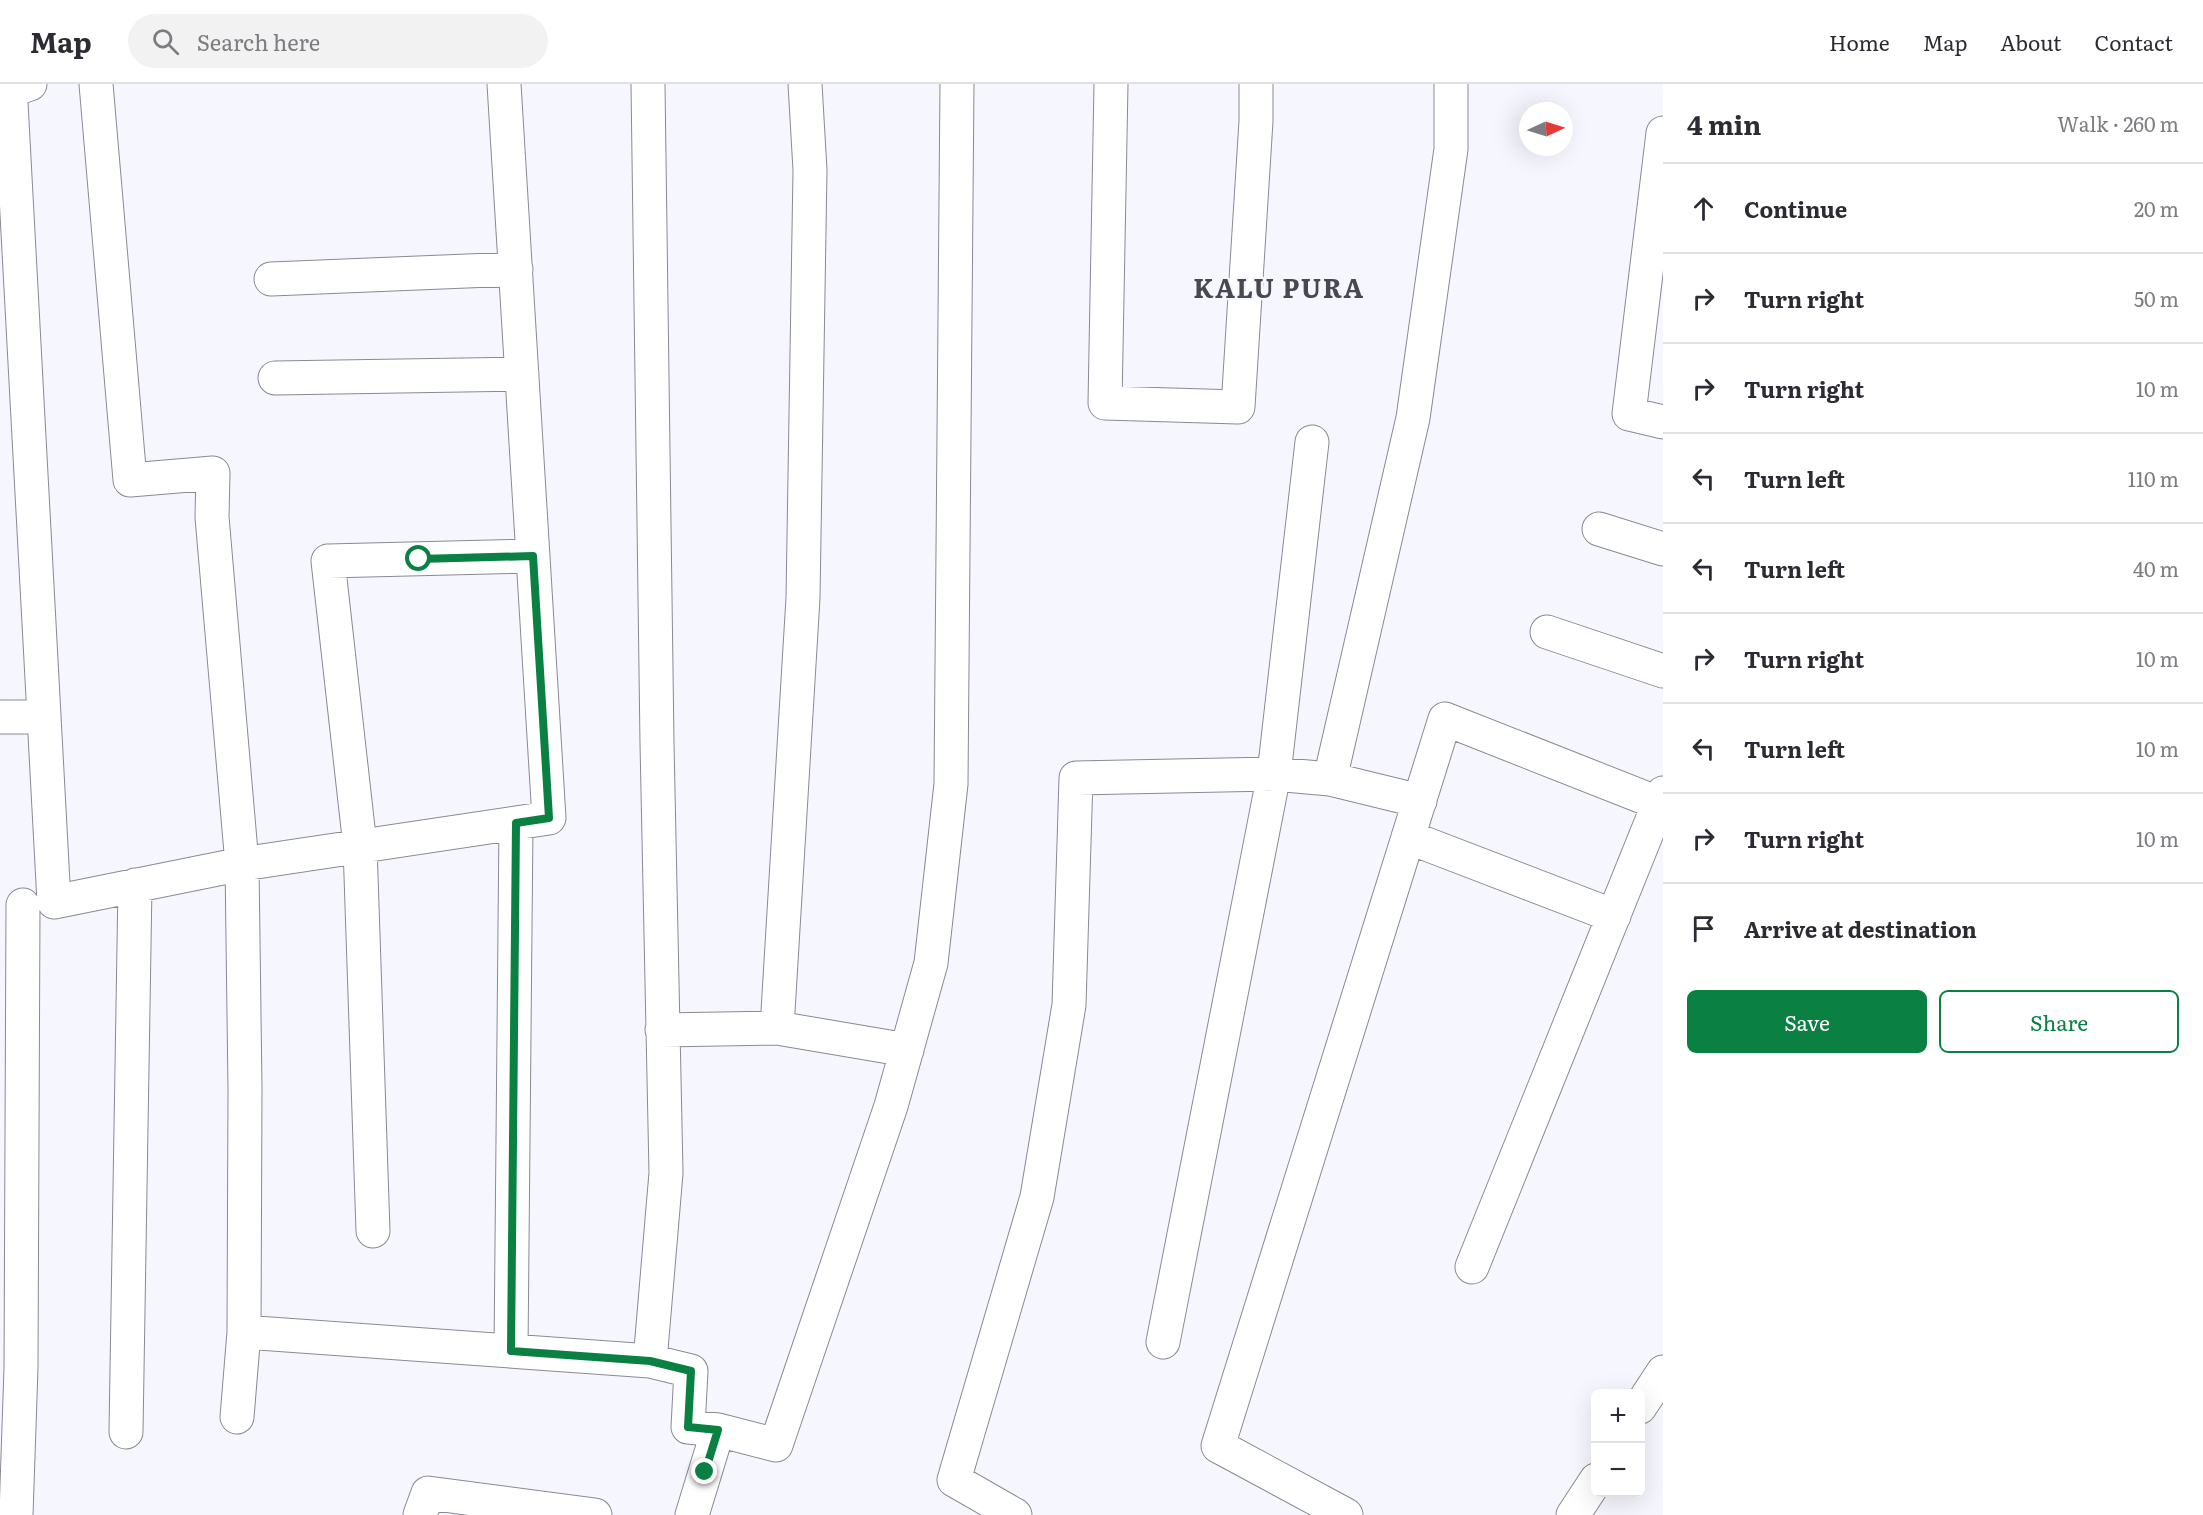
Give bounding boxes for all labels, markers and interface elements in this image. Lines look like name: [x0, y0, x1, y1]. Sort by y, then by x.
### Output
search box: [128, 14, 548, 68]
text: Map: [30, 20, 92, 62]
icon: search: [149, 25, 182, 58]
text: Search here: [197, 25, 320, 58]
text: Home: [1829, 26, 1890, 57]
text: Map: [1923, 26, 1967, 57]
text: About: [2000, 26, 2062, 57]
text: Contact: [2095, 26, 2173, 57]
north arrow: [1519, 102, 1573, 156]
text: 4 min: [1687, 104, 1761, 143]
text: Walk · 260 m: [2057, 108, 2179, 138]
icon: ahead: [1687, 192, 1720, 225]
text: Continue: [1744, 192, 1847, 225]
text: 20 m: [2134, 193, 2179, 223]
district label: KALU PURA: [1193, 267, 1365, 306]
icon: right: [1687, 282, 1720, 315]
text: Turn right: [1744, 282, 1864, 315]
text: 50 m: [2134, 283, 2179, 313]
icon: right: [1687, 372, 1720, 405]
text: Turn right: [1744, 372, 1864, 405]
text: 10 m: [2136, 373, 2179, 403]
icon: left: [1687, 462, 1720, 495]
text: Turn left: [1744, 462, 1845, 495]
text: 110 m: [2128, 463, 2179, 493]
route start: [405, 545, 431, 571]
icon: left: [1687, 552, 1720, 585]
text: Turn left: [1744, 552, 1845, 585]
text: 40 m: [2133, 553, 2179, 583]
icon: right: [1687, 642, 1720, 675]
text: Turn right: [1744, 642, 1864, 675]
text: 10 m: [2136, 643, 2179, 673]
icon: left: [1687, 732, 1720, 765]
text: Turn left: [1744, 732, 1845, 765]
text: 10 m: [2136, 733, 2179, 763]
icon: right: [1687, 822, 1720, 855]
text: Turn right: [1744, 822, 1864, 855]
text: 10 m: [2136, 823, 2179, 853]
icon: arrive: [1687, 912, 1720, 945]
text: Arrive at destination: [1744, 912, 1977, 945]
button: Save: [1687, 990, 1927, 1053]
button: Share: [1939, 990, 2179, 1053]
map controls: [1591, 1389, 1645, 1497]
button: +: [1591, 1389, 1645, 1443]
button: −: [1591, 1443, 1645, 1497]
route end: [691, 1458, 717, 1484]

